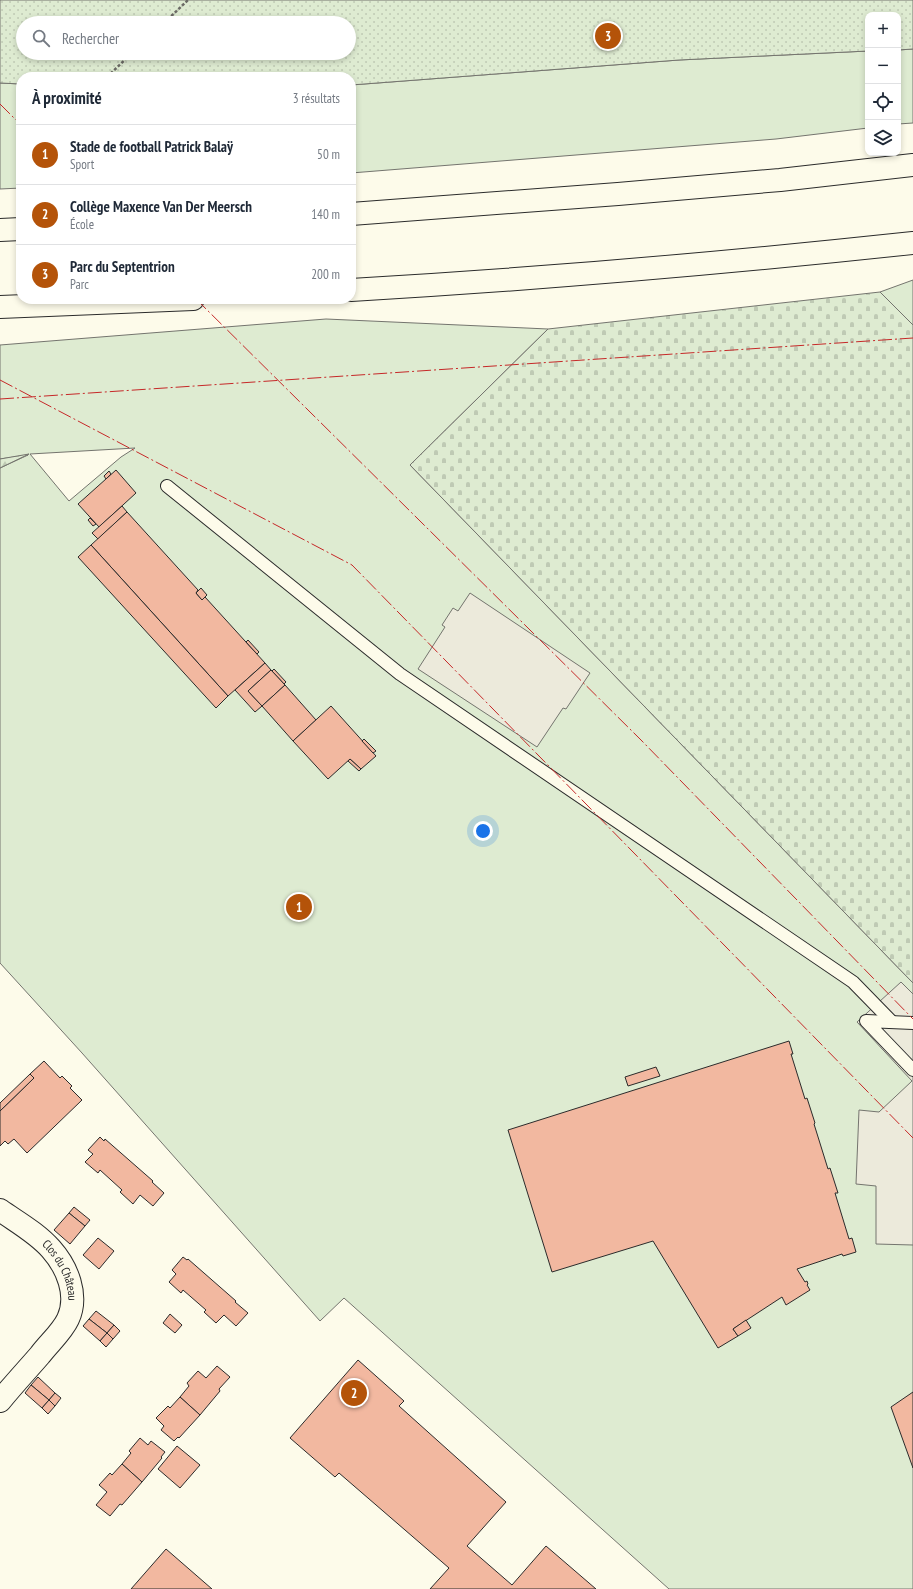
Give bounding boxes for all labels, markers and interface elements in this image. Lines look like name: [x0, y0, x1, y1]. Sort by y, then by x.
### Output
map controls: [865, 12, 901, 156]
button: +: [865, 12, 901, 48]
search box: [16, 16, 356, 60]
pin: 3: [595, 21, 621, 51]
icon: search: [30, 27, 52, 49]
text: Rechercher: [62, 29, 119, 48]
button: −: [865, 48, 901, 84]
button: locate: [865, 84, 901, 120]
text: À proximité: [32, 87, 102, 109]
text: 3 résultats: [293, 90, 340, 107]
button: layers: [865, 120, 901, 156]
text: Stade de football Patrick Balaÿ: [70, 137, 233, 156]
text: 1: [42, 146, 48, 163]
text: 50 m: [317, 146, 340, 163]
text: Sport: [70, 156, 94, 173]
text: Collège Maxence Van Der Meersch: [70, 197, 252, 216]
text: 2: [42, 206, 48, 223]
text: 140 m: [311, 206, 340, 223]
text: École: [70, 216, 94, 233]
text: Parc du Septentrion: [70, 257, 175, 276]
text: 3: [42, 266, 48, 283]
text: 200 m: [311, 266, 340, 283]
text: Parc: [70, 276, 89, 293]
your location: [473, 821, 493, 841]
pin: 1: [286, 892, 312, 922]
street label: Clos du Château: [39, 1236, 80, 1301]
pin: 2: [341, 1378, 367, 1408]

